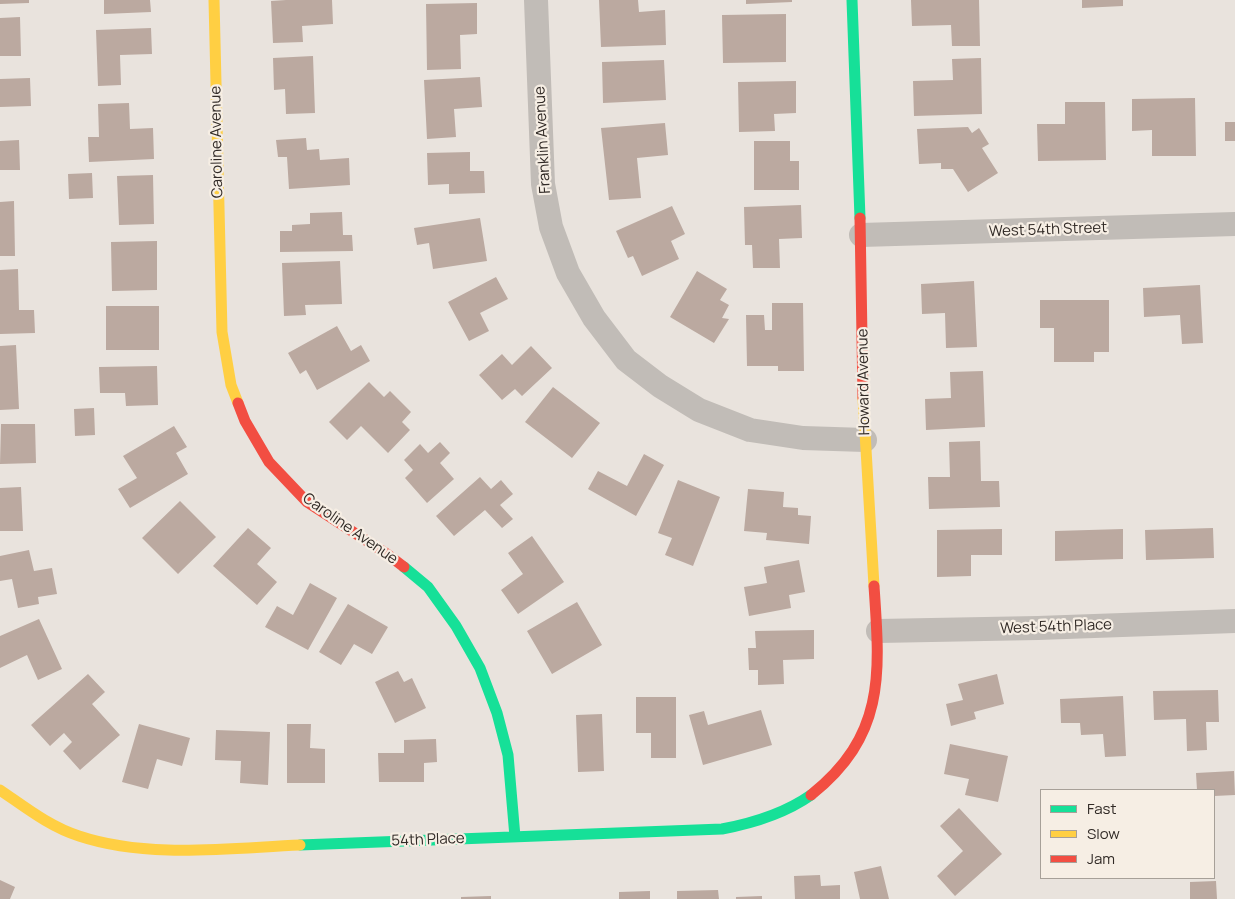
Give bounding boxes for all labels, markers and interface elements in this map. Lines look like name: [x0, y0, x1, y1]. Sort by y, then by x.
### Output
street label: Caroline Avenue: [207, 86, 227, 198]
street label: Franklin Avenue: [531, 86, 555, 194]
street label: West 54th Street: [989, 219, 1107, 241]
street label: Howard Avenue: [854, 328, 874, 436]
street label: Caroline Avenue: [299, 489, 401, 569]
street label: West 54th Place: [1000, 616, 1112, 638]
legend: [1040, 789, 1215, 879]
text: Fast: [1087, 798, 1116, 819]
text: Slow: [1087, 823, 1120, 844]
street label: 54th Place: [391, 830, 465, 850]
text: Jam: [1087, 848, 1115, 869]

